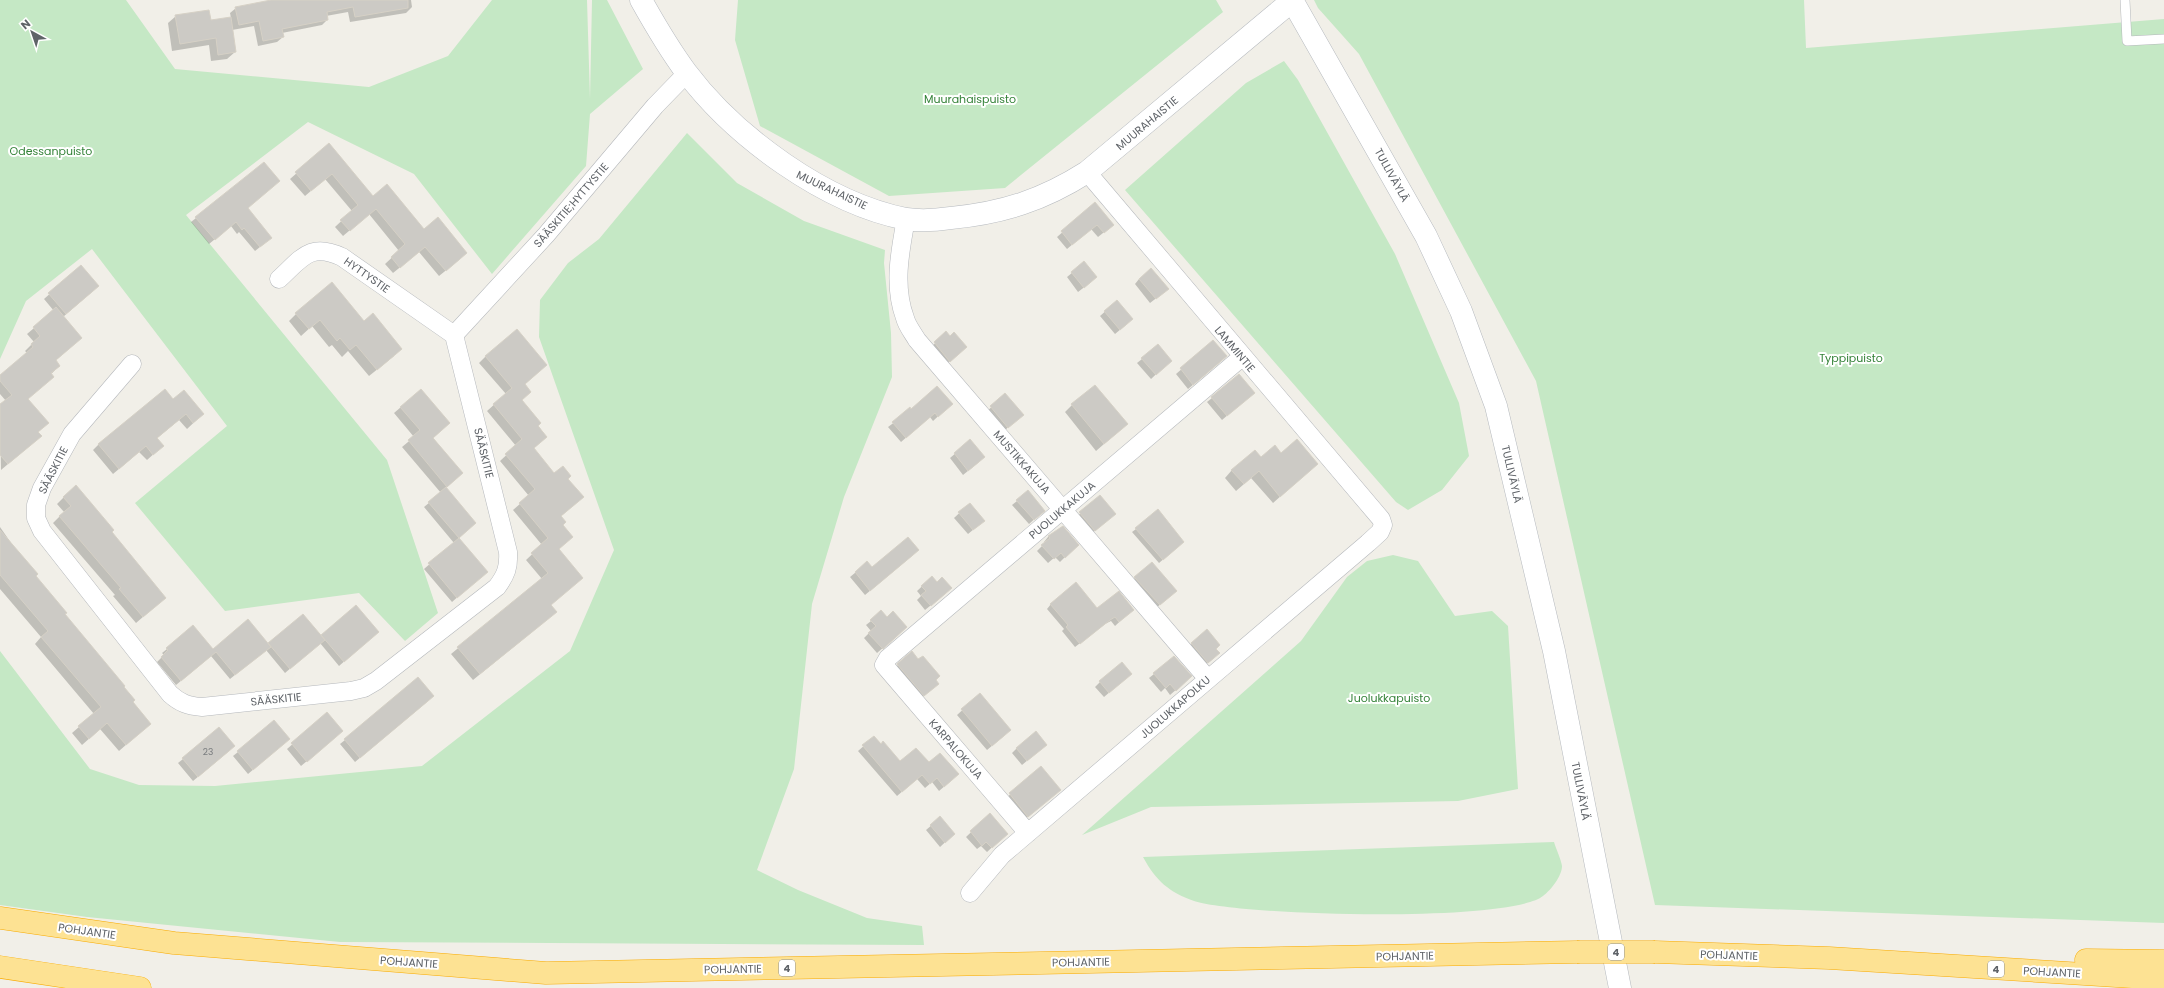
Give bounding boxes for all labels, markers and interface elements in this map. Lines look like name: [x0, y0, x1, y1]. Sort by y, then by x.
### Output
north arrow: [12, 12, 52, 52]
text: N: [17, 16, 34, 33]
park label: Muurahaispuisto: [924, 91, 1016, 107]
street label: MUURAHAISTIE: [1112, 92, 1182, 154]
park label: Odessanpuisto: [10, 143, 92, 159]
street label: TULLIVÄYLÄ: [1371, 145, 1414, 205]
street label: SÄÄSKITIE;HYTTYSTIE: [530, 159, 612, 251]
street label: MUURAHAISTIE: [794, 166, 870, 214]
street label: HYTTYSTIE: [341, 253, 393, 297]
street label: LAMMINTIE: [1211, 322, 1259, 376]
park label: Typpipuisto: [1819, 350, 1883, 366]
street label: SÄÄSKITIE: [470, 426, 498, 480]
street label: MUSTIKKAKUJA: [990, 427, 1055, 498]
street label: SÄÄSKITIE: [34, 443, 72, 497]
street label: TULLIVÄYLÄ: [1498, 443, 1527, 505]
street label: PUOLUKKAKUJA: [1025, 477, 1099, 543]
street label: JUOLUKKAPOLKU: [1136, 672, 1214, 742]
street label: SÄÄSKITIE: [250, 688, 302, 710]
park label: Juolukkapuisto: [1348, 690, 1430, 706]
street label: KARPALOKUJA: [925, 715, 987, 783]
house number: 23: [203, 746, 213, 758]
street label: TULLIVÄYLÄ: [1568, 761, 1595, 822]
street label: POHJANTIE: [57, 919, 117, 943]
road number: 4: [1608, 944, 1624, 960]
street label: POHJANTIE: [1700, 946, 1758, 964]
street label: POHJANTIE: [1376, 947, 1434, 965]
street label: POHJANTIE: [380, 952, 438, 972]
street label: POHJANTIE: [1052, 953, 1110, 971]
street label: POHJANTIE: [704, 960, 762, 978]
road number: 4: [779, 960, 795, 976]
road number: 4: [1988, 961, 2004, 977]
street label: POHJANTIE: [2023, 962, 2081, 982]

